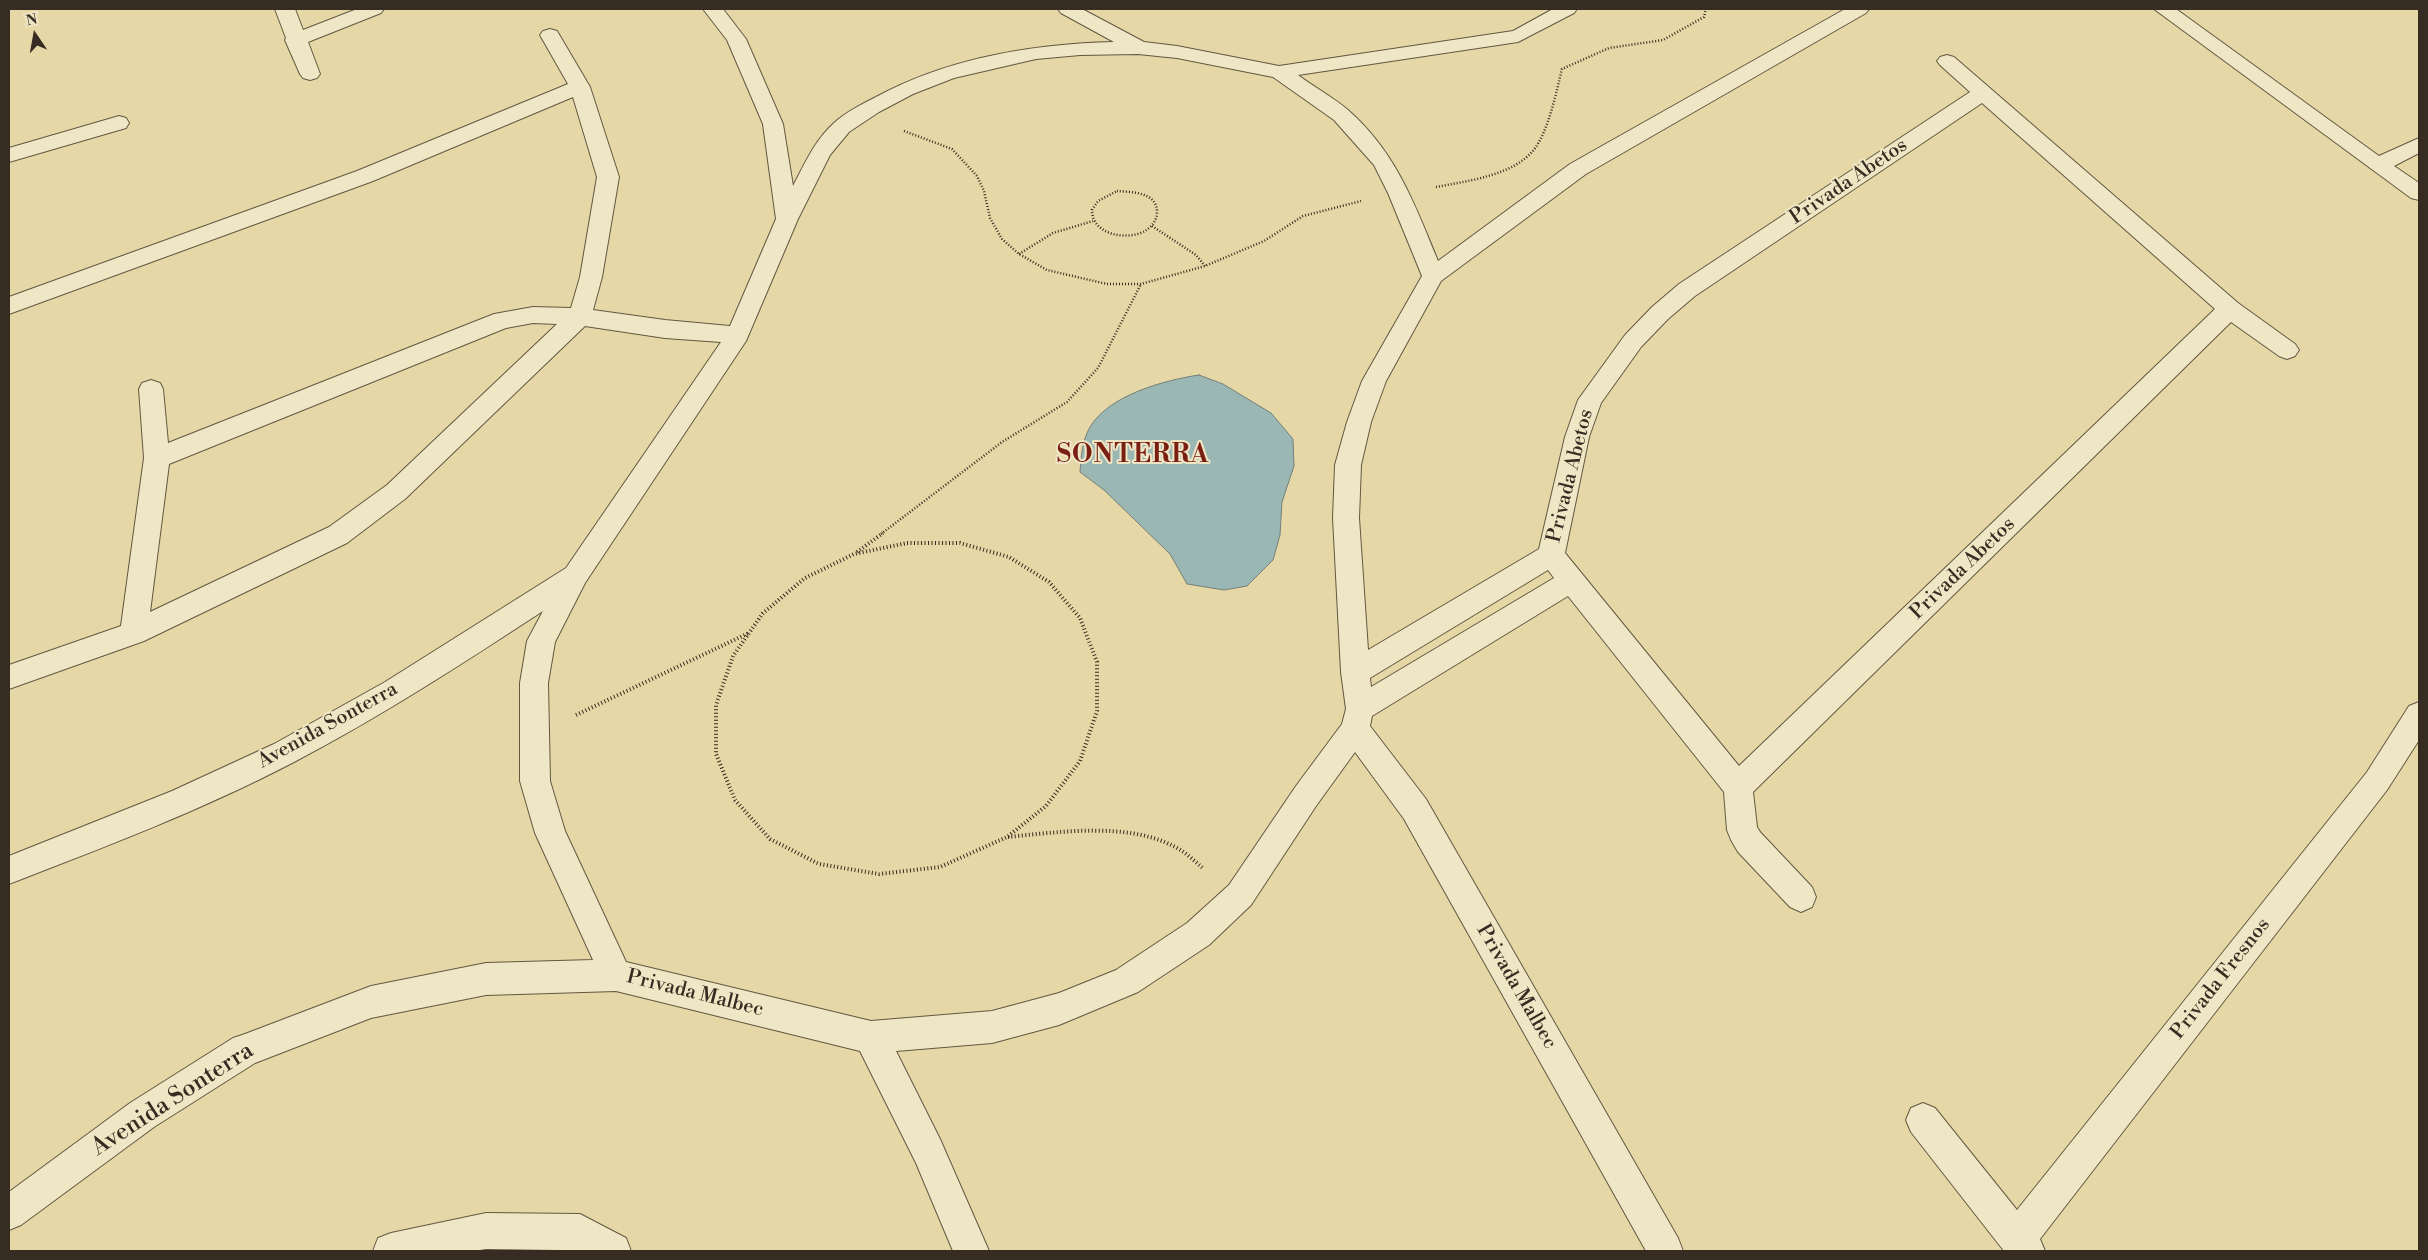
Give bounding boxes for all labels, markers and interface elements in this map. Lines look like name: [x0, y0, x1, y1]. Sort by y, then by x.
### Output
north arrow: [10, 10, 60, 60]
text: N: [25, 10, 39, 30]
street label: Privada Abetos: [1786, 134, 1912, 230]
street label: Privada Abetos: [1543, 407, 1599, 545]
district label: SONTERRA: [1056, 441, 1210, 471]
street label: Privada Abetos: [1906, 513, 2020, 625]
street label: Avenida Sonterra: [254, 678, 402, 774]
street label: Privada Fresnos: [2166, 914, 2276, 1044]
street label: Privada Malbec: [1471, 920, 1561, 1054]
street label: Privada Malbec: [624, 965, 766, 1023]
street label: Avenida Sonterra: [87, 1037, 259, 1163]

